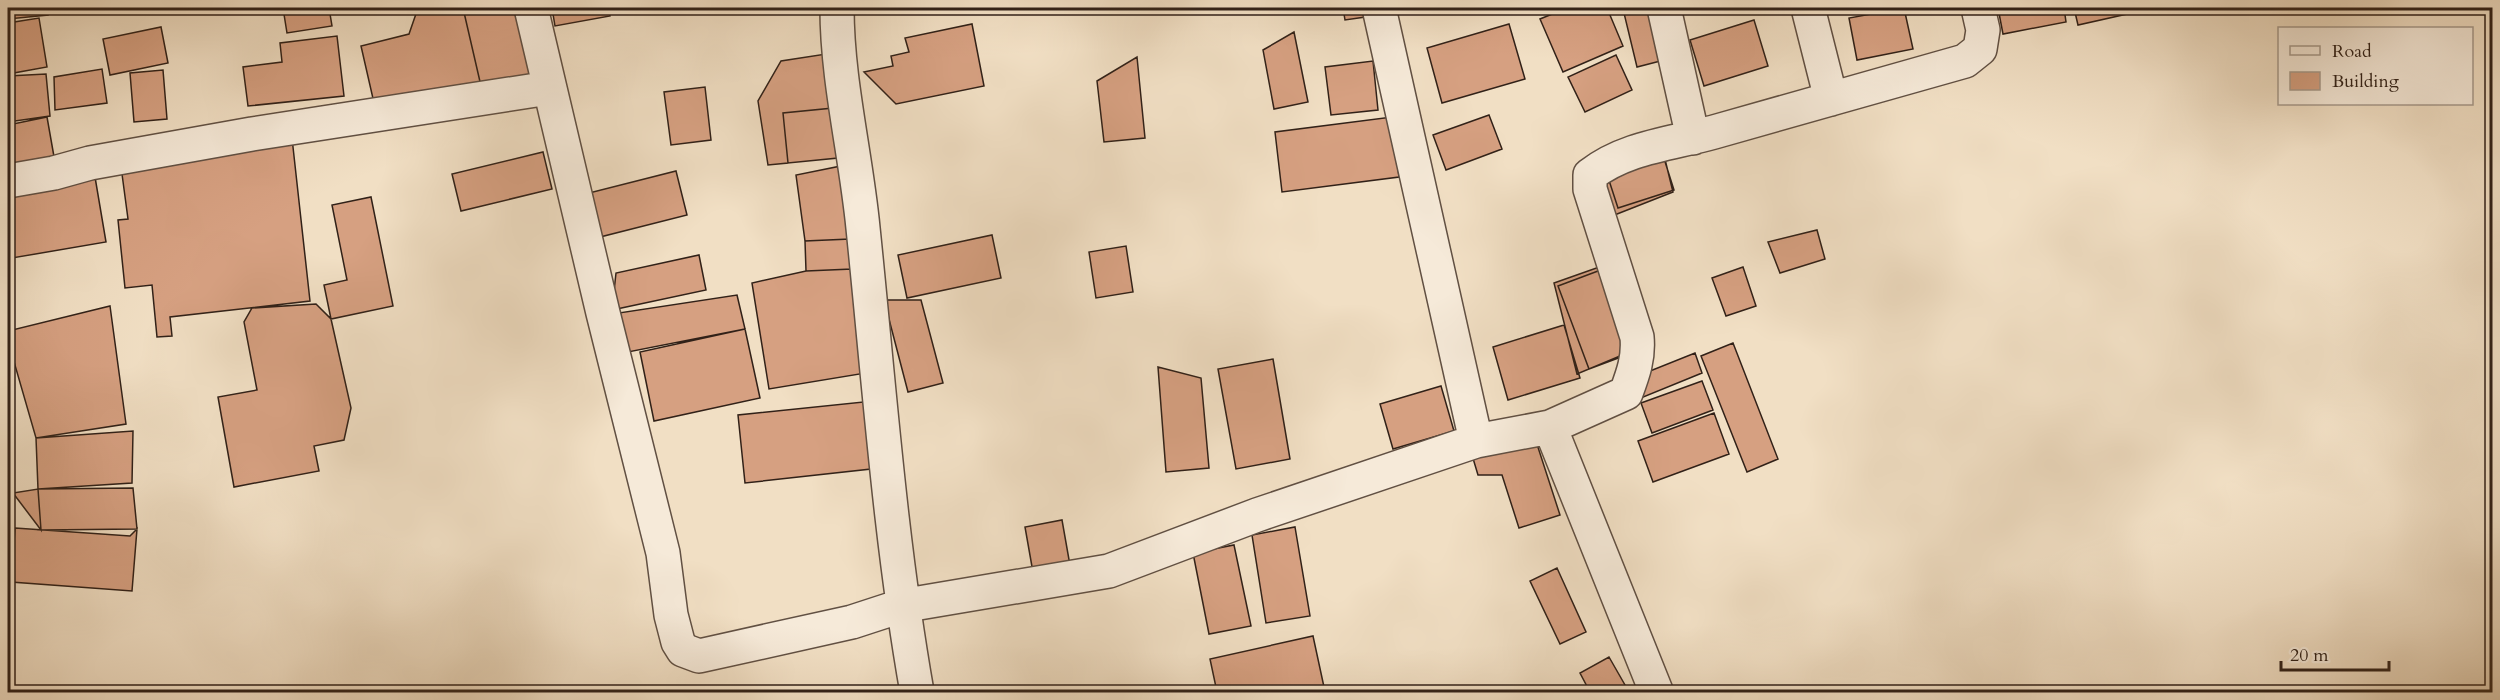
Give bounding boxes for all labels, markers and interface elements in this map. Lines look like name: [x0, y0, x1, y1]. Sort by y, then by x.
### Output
legend: [2278, 27, 2473, 105]
text: Road: [2332, 39, 2372, 64]
text: Building: [2332, 69, 2400, 94]
scale bar: [2281, 634, 2389, 672]
text: 20 m: [2290, 643, 2329, 668]

